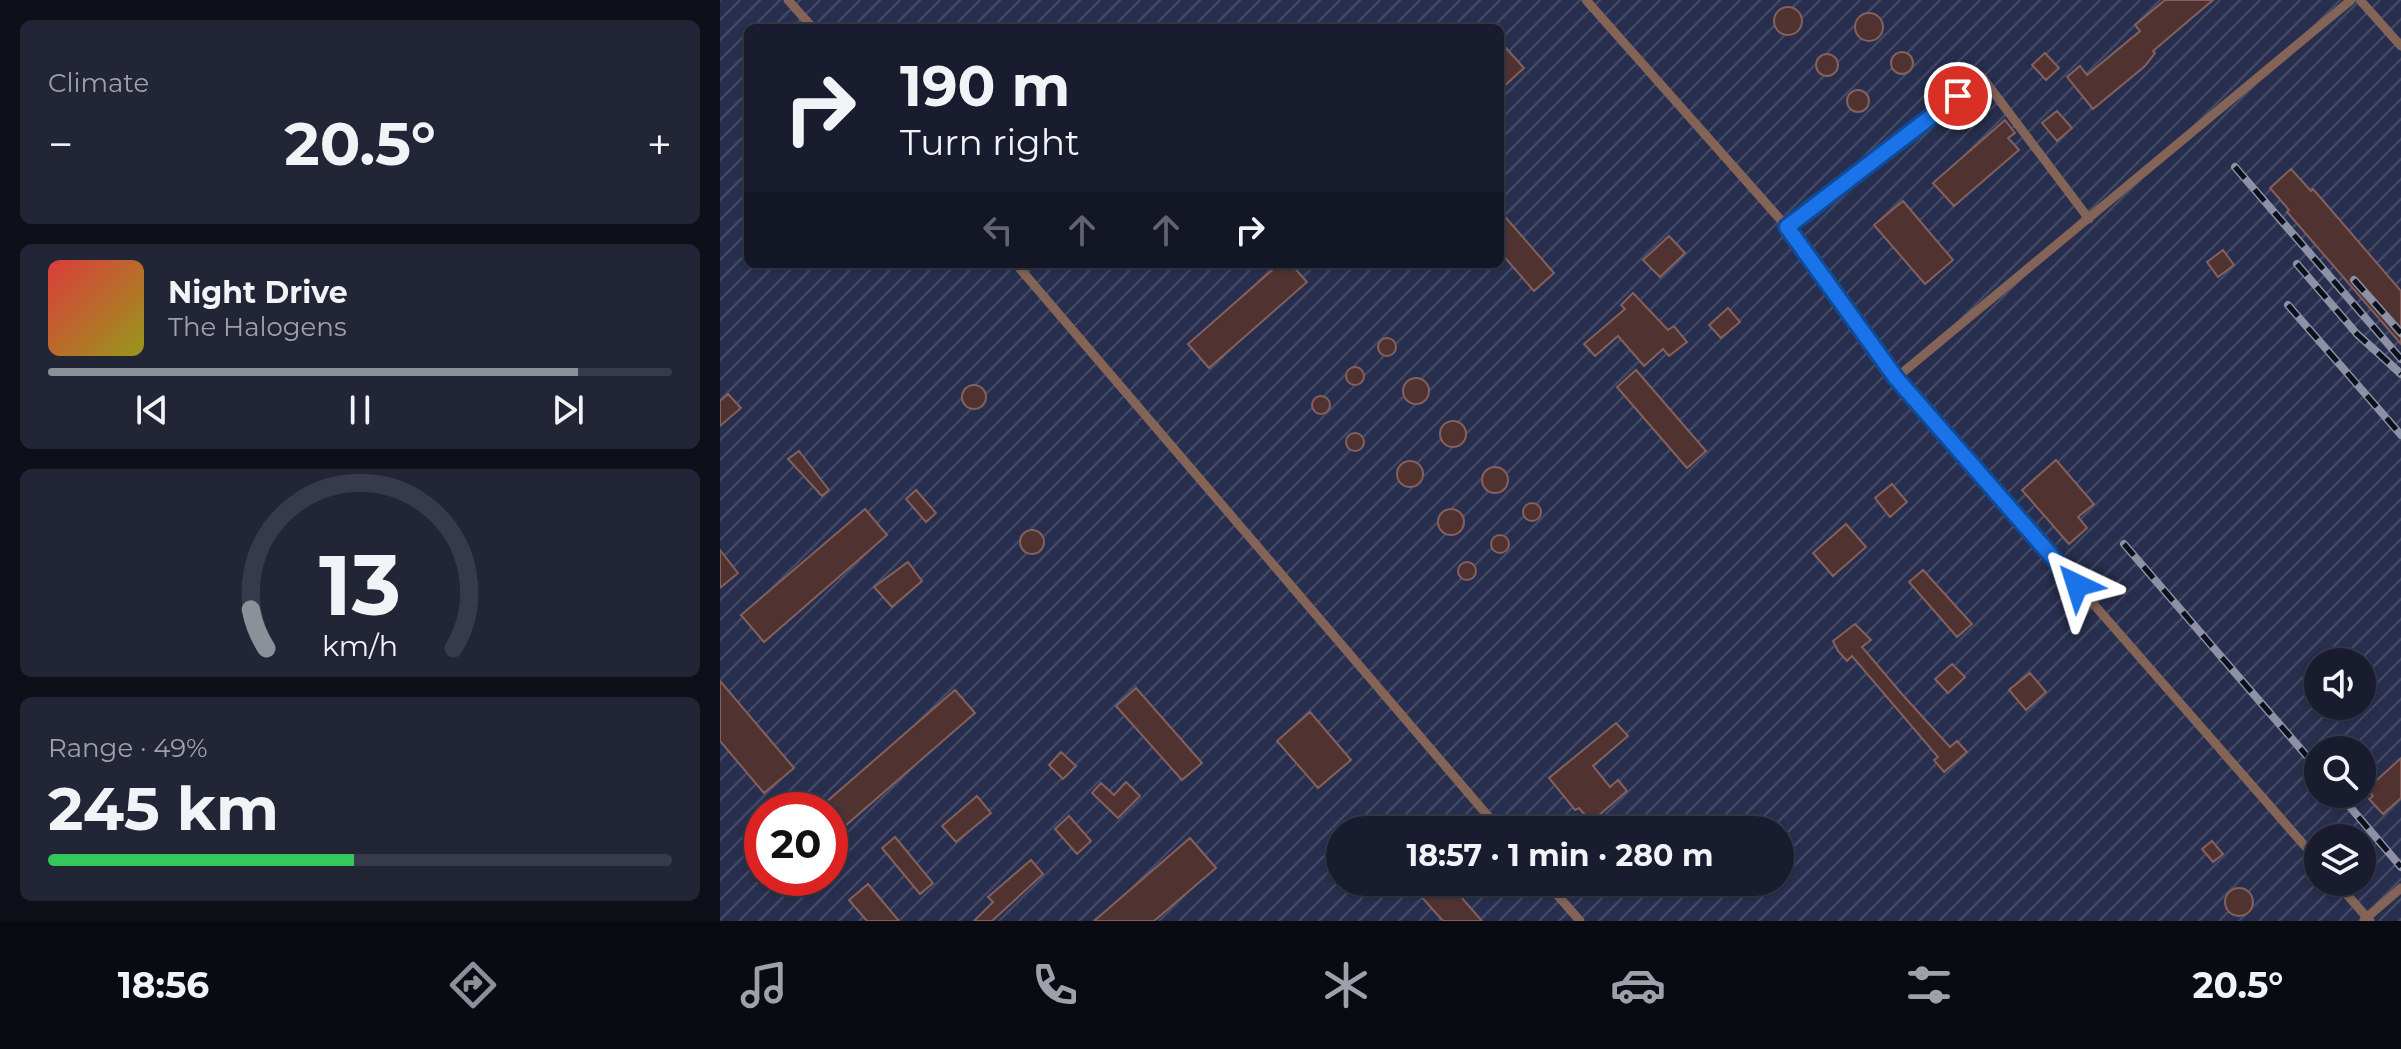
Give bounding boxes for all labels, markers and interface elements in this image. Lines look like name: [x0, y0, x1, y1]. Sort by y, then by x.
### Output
text: 190 m: [900, 52, 1070, 120]
icon: right: [768, 56, 872, 160]
pin: [1924, 62, 1992, 130]
text: Climate: [48, 67, 149, 99]
icon: arrive: [1936, 74, 1980, 118]
text: 20.5°: [284, 107, 436, 180]
text: −: [48, 117, 73, 171]
text: +: [647, 117, 672, 171]
text: Turn right: [900, 120, 1080, 164]
icon: left: [976, 208, 1020, 252]
icon: ahead: [1060, 208, 1104, 252]
icon: ahead: [1144, 208, 1188, 252]
icon: right: [1228, 208, 1272, 252]
text: Night Drive: [168, 274, 348, 311]
text: The Halogens: [168, 311, 347, 343]
icon: previous: [130, 388, 174, 432]
icon: pause: [338, 388, 382, 432]
icon: next: [546, 388, 590, 432]
text: 13: [319, 533, 401, 635]
position arrow: [2035, 543, 2119, 627]
text: km/h: [322, 628, 398, 663]
map controls: [2304, 648, 2376, 896]
button: sound: [2304, 648, 2376, 720]
text: Range · 49%: [48, 732, 208, 764]
button: search: [2304, 736, 2376, 808]
text: 245 km: [48, 772, 279, 845]
speed limit sign: 20: [744, 792, 848, 896]
button: layers: [2304, 824, 2376, 896]
text: 18:57 · 1 min · 280 m: [1407, 837, 1713, 874]
icon: directions: [445, 957, 501, 1013]
icon: music: [736, 957, 792, 1013]
icon: phone: [1027, 957, 1083, 1013]
icon: climate: [1318, 957, 1374, 1013]
icon: car: [1610, 957, 1666, 1013]
icon: filters: [1901, 957, 1957, 1013]
text: 18:56: [118, 963, 209, 1007]
text: 20.5°: [2192, 963, 2283, 1007]

